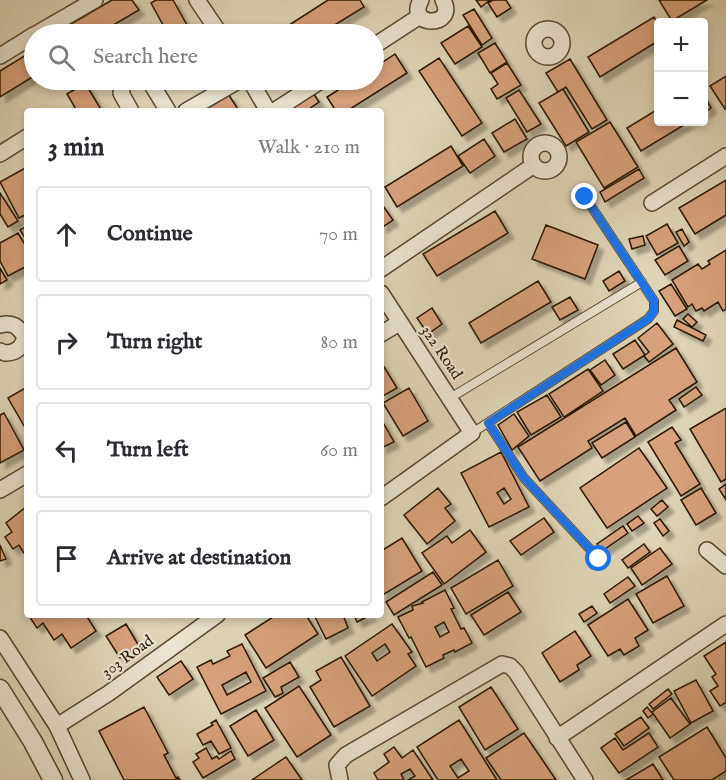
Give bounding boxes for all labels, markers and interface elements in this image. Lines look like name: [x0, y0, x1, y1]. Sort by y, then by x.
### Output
map controls: [654, 18, 708, 126]
button: +: [654, 18, 708, 72]
search box: [24, 24, 384, 90]
icon: search: [45, 41, 78, 74]
text: Search here: [93, 43, 198, 71]
button: −: [654, 72, 708, 126]
text: 3 min: [48, 131, 104, 164]
text: Walk · 210 m: [258, 135, 360, 160]
route end: [571, 183, 597, 209]
icon: ahead: [50, 218, 83, 251]
text: Continue: [107, 220, 193, 248]
text: 70 m: [319, 222, 358, 247]
street label: 322 Road: [416, 322, 467, 384]
icon: right: [50, 326, 83, 359]
text: Turn right: [107, 328, 202, 356]
text: 80 m: [321, 330, 358, 355]
icon: left: [50, 434, 83, 467]
text: Turn left: [107, 436, 189, 464]
text: 60 m: [320, 438, 358, 463]
icon: arrive: [50, 542, 83, 575]
text: Arrive at destination: [107, 544, 291, 572]
route start: [585, 545, 611, 571]
street label: 303 Road: [98, 631, 158, 683]

